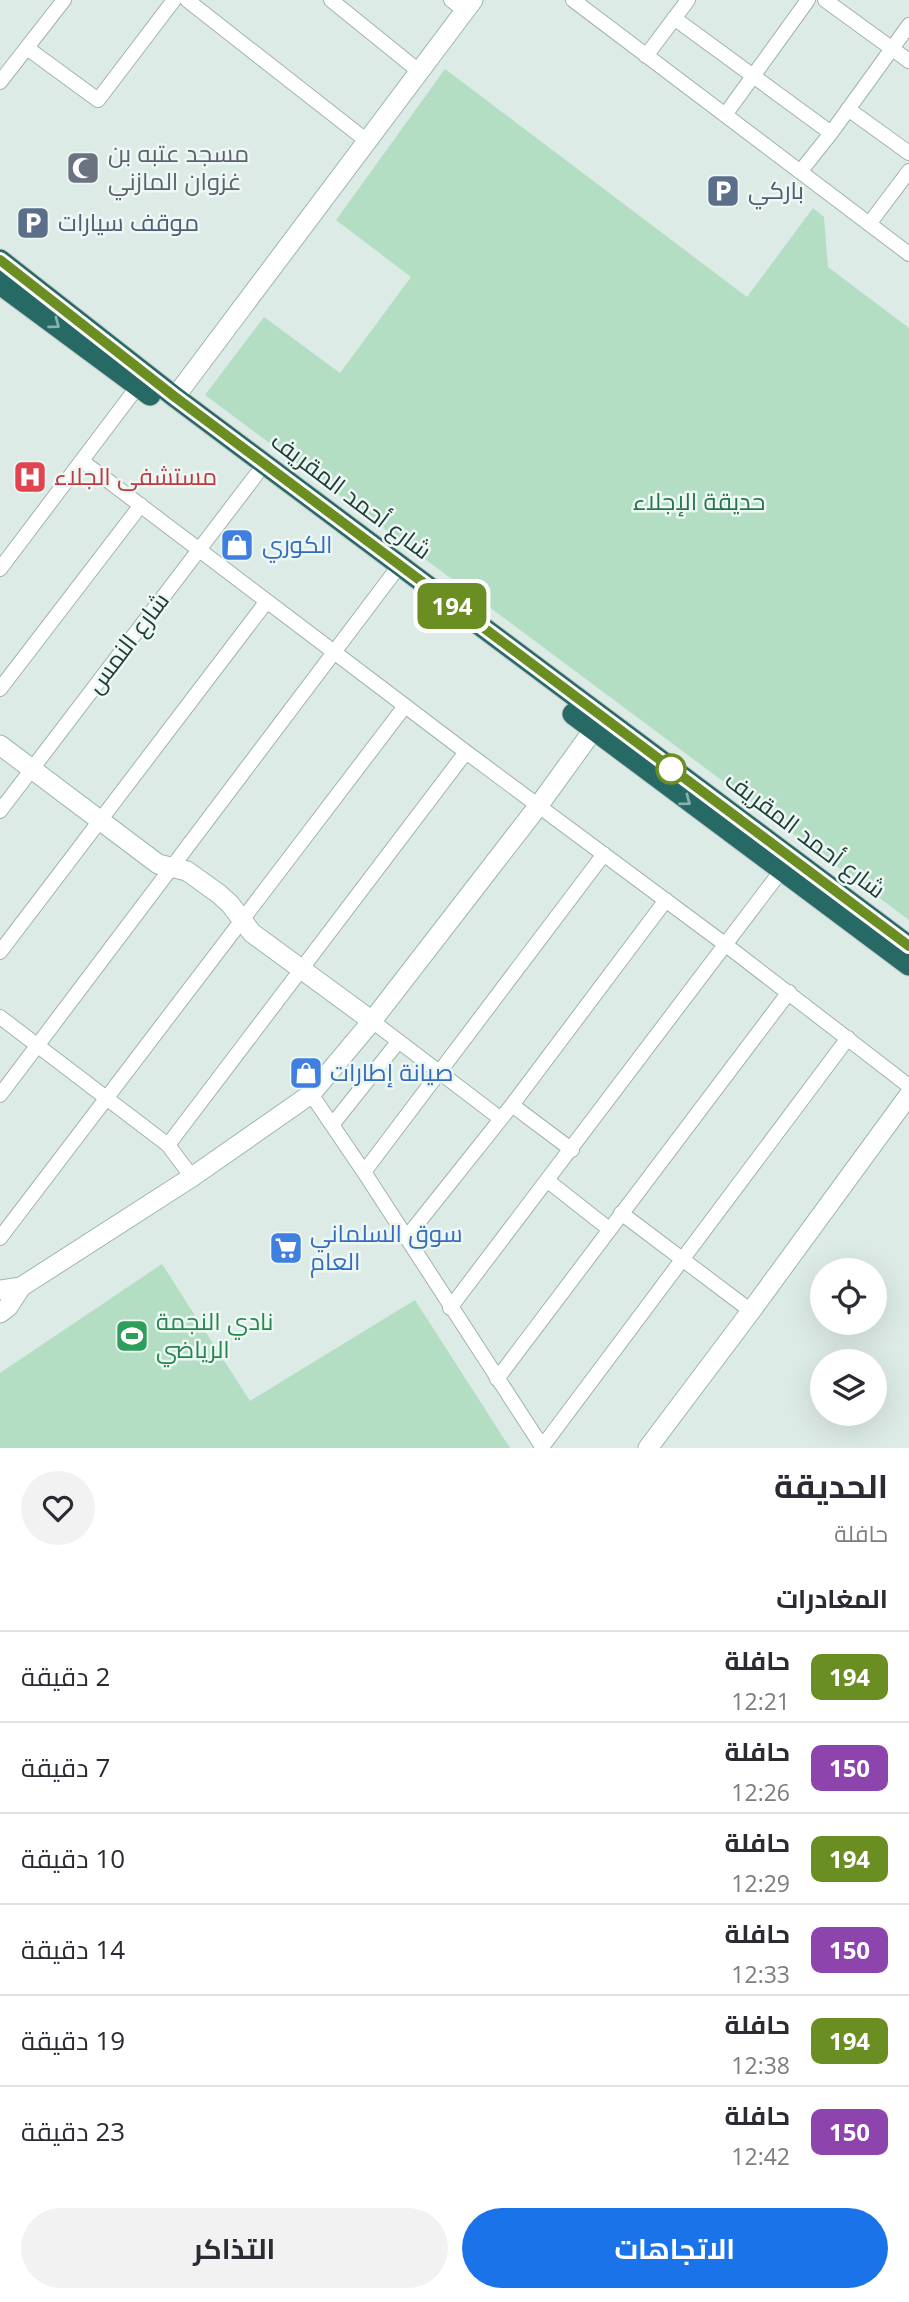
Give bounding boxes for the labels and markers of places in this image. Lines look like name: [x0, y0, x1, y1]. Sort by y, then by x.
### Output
place label: مسجد عتبه بن غزوان المازني: [108, 136, 249, 201]
mosque icon: مسجد عتبه بن غزوان المازني: [64, 149, 102, 187]
parking icon: باركي: [704, 172, 742, 210]
place label: باركي: [748, 173, 804, 210]
parking icon: موقف سيارات: [14, 204, 52, 242]
place label: موقف سيارات: [58, 205, 199, 238]
hospital icon: مستشفى الجلاء: [11, 458, 49, 496]
place label: مستشفى الجلاء: [54, 459, 217, 492]
shop icon: الكوري: [218, 526, 256, 564]
place label: الكوري: [262, 527, 333, 563]
unlabelled marker: [656, 754, 686, 784]
shop icon: صيانة إطارات: [287, 1054, 325, 1092]
place label: صيانة إطارات: [330, 1055, 453, 1088]
place label: سوق السلماني العام: [310, 1216, 463, 1278]
supermarket icon: سوق السلماني العام: [267, 1229, 305, 1267]
place label: نادي النجمة الرياضي: [156, 1304, 273, 1368]
sports icon: نادي النجمة الرياضي: [113, 1317, 151, 1355]

